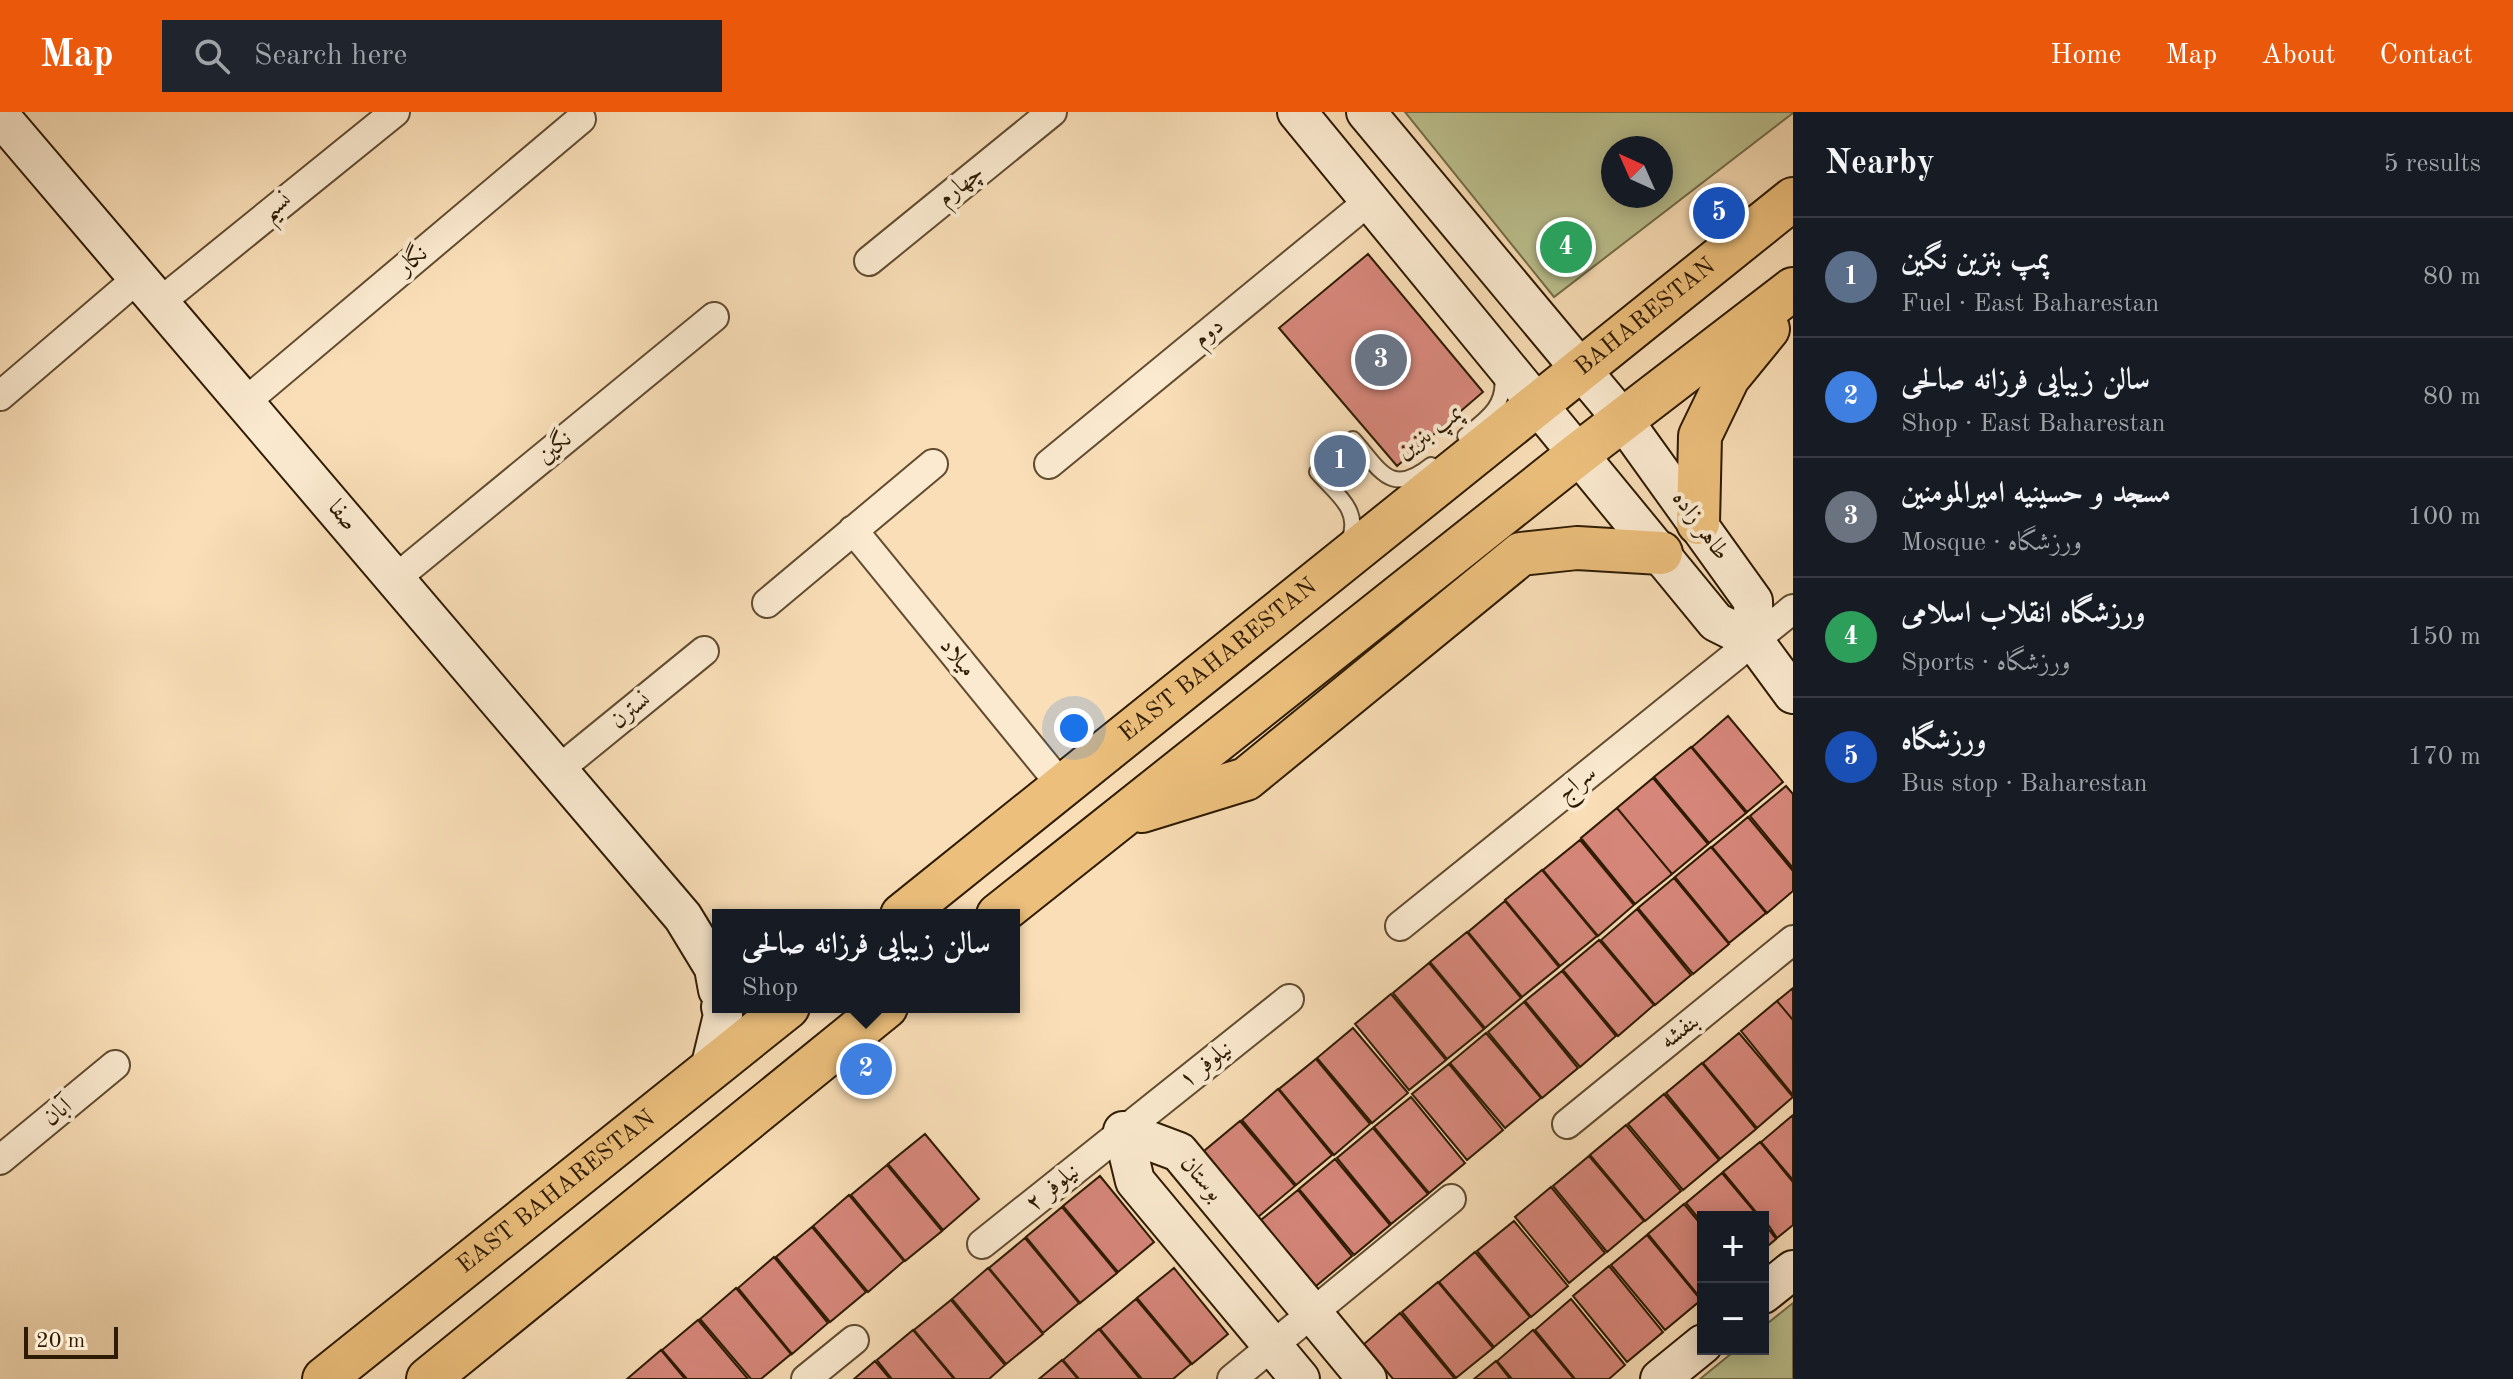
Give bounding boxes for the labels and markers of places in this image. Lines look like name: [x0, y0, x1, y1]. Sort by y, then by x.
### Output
pin: 5: [1693, 183, 1745, 243]
pin: 4: [1540, 217, 1592, 277]
pin: 3: [1355, 330, 1407, 390]
pin: 1: [1314, 431, 1366, 491]
pin: 2: [840, 1039, 892, 1099]

